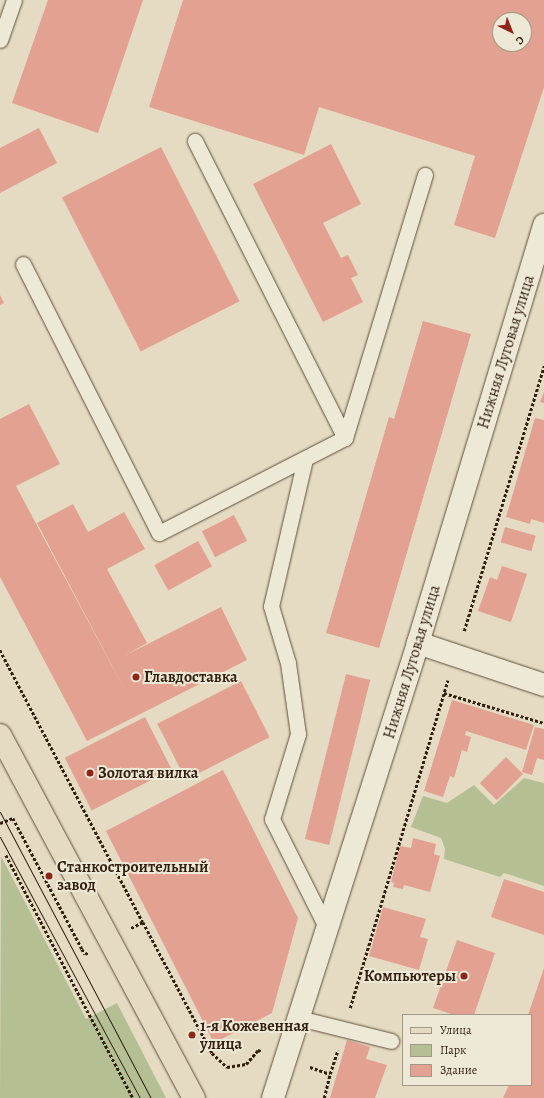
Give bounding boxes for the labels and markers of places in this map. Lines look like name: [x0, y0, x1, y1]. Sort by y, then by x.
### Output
place label: Главдоставка: [144, 667, 238, 687]
marker: Главдоставка: [131, 672, 141, 682]
place label: Золотая вилка: [98, 763, 198, 783]
marker: Золотая вилка: [85, 768, 95, 778]
place label: Станкостроительный завод: [57, 857, 208, 895]
marker: Станкостроительный завод: [44, 871, 54, 881]
place label: Компьютеры: [364, 966, 456, 986]
marker: Компьютеры: [459, 971, 469, 981]
place label: 1-я Кожевенная улица: [200, 1016, 309, 1054]
marker: 1-я Кожевенная улица: [187, 1030, 197, 1040]

